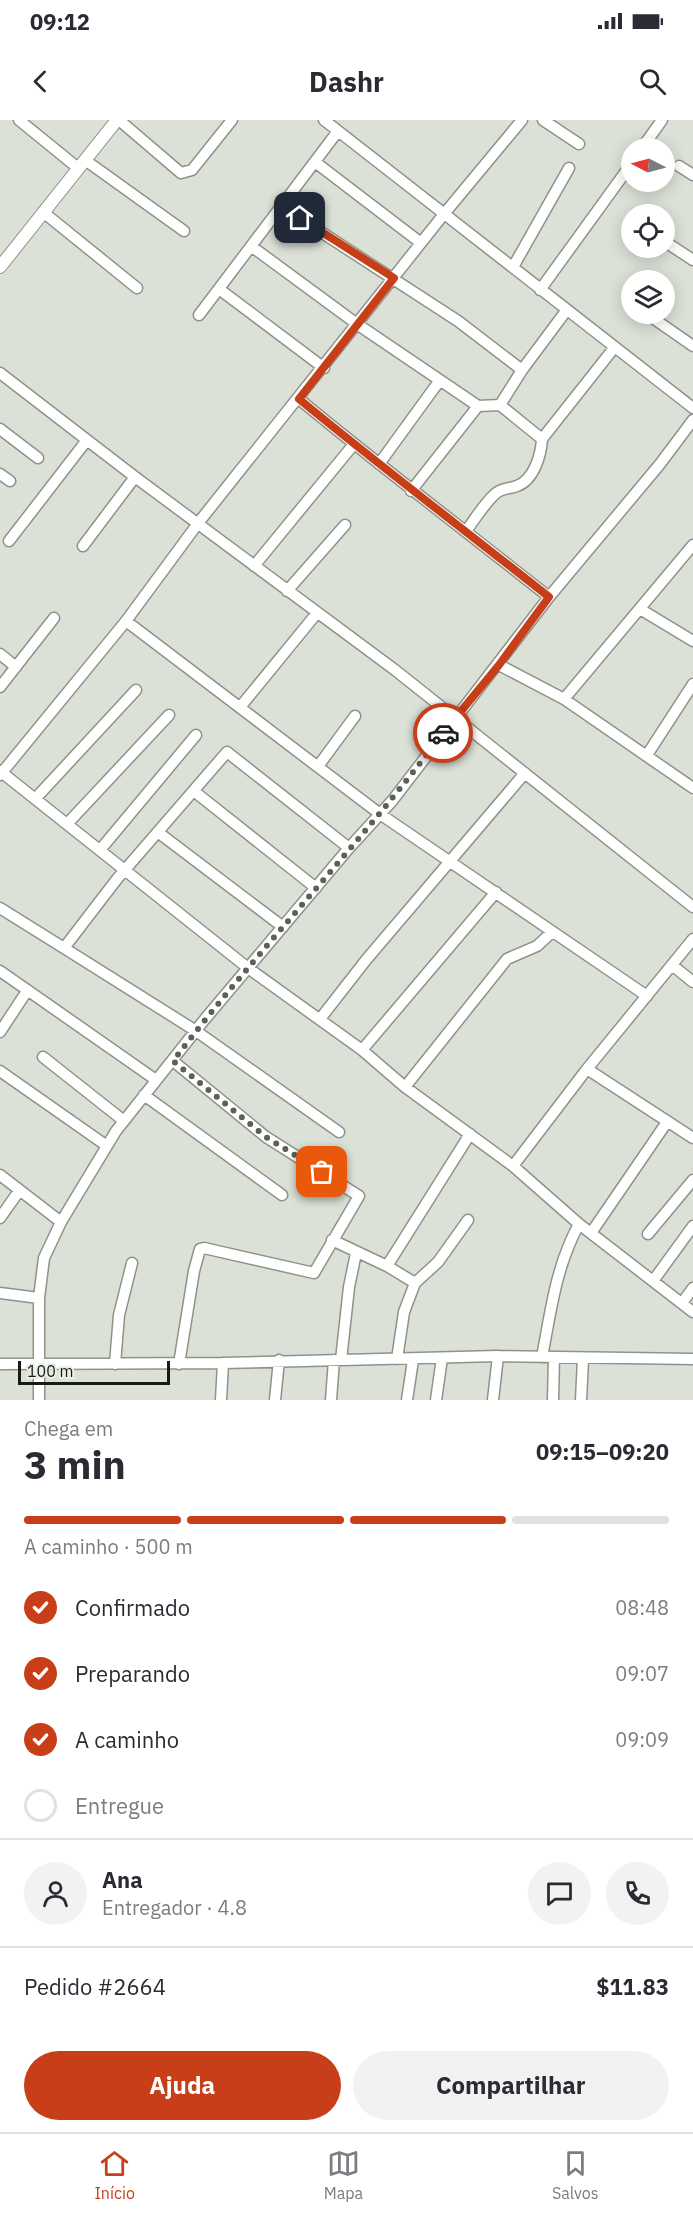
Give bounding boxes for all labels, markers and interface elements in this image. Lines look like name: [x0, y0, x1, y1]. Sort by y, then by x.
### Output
text: 09:12: [30, 7, 90, 36]
text: Dashr: [309, 64, 384, 99]
icon: back: [24, 65, 57, 98]
icon: search: [636, 65, 669, 98]
north arrow: [621, 138, 675, 192]
map controls: [621, 138, 675, 324]
pin: [274, 192, 325, 243]
icon: home: [283, 201, 316, 234]
button: locate: [621, 204, 675, 258]
button: layers: [621, 270, 675, 324]
courier: [413, 703, 473, 763]
icon: car: [427, 717, 460, 750]
pin: [296, 1146, 347, 1197]
icon: bag: [305, 1155, 338, 1188]
scale bar: [18, 1358, 170, 1386]
text: 100 m: [27, 1361, 74, 1381]
text: Chega em: [24, 1415, 113, 1442]
text: 09:15–09:20: [536, 1437, 669, 1466]
text: 3 min: [24, 1439, 126, 1490]
text: A caminho · 500 m: [24, 1533, 193, 1560]
icon: check: [24, 1591, 57, 1624]
text: Confirmado: [75, 1593, 190, 1622]
text: 08:48: [615, 1594, 669, 1621]
icon: check: [24, 1657, 57, 1690]
text: Preparando: [75, 1659, 190, 1688]
text: 09:07: [615, 1660, 669, 1687]
icon: check: [24, 1723, 57, 1756]
text: A caminho: [75, 1725, 179, 1754]
text: 09:09: [615, 1726, 669, 1753]
text: Entregue: [75, 1791, 164, 1820]
button: person: [24, 1862, 87, 1925]
button: chat: [528, 1862, 591, 1925]
button: phone: [606, 1862, 669, 1925]
text: Ana: [102, 1865, 143, 1894]
text: Entregador · 4.8: [102, 1894, 247, 1921]
text: Pedido #2664: [24, 1972, 166, 2001]
text: $11.83: [596, 1972, 669, 2001]
button: Ajuda: [24, 2051, 341, 2120]
button: Compartilhar: [353, 2051, 669, 2120]
tab: Início: [94, 2147, 135, 2203]
tab: Mapa: [324, 2147, 363, 2203]
tab: Salvos: [552, 2147, 599, 2203]

